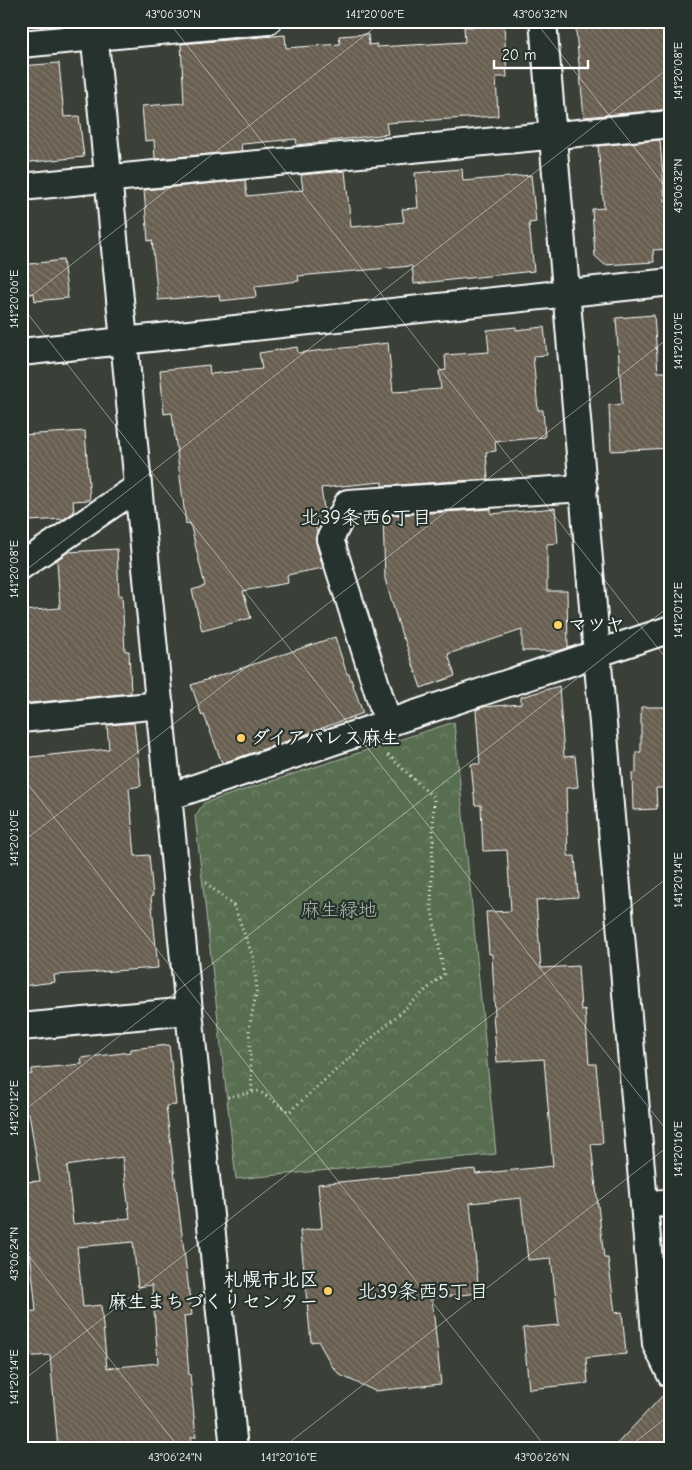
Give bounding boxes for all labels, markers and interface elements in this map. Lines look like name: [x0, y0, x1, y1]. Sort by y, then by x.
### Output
text: 43°06'30"N: [145, 7, 201, 21]
text: 141°20'06"E: [346, 7, 404, 21]
text: 43°06'32"N: [513, 7, 567, 21]
scale bar: [494, 38, 588, 70]
text: 141°20'08"E: [671, 42, 685, 100]
text: 20 m: [502, 46, 536, 64]
text: 43°06'32"N: [671, 159, 685, 213]
text: 141°20'06"E: [7, 270, 21, 328]
text: 141°20'10"E: [671, 313, 685, 369]
district label: 北39条西6丁目: [300, 506, 432, 529]
text: 141°20'08"E: [7, 540, 21, 598]
text: 141°20'12"E: [671, 582, 685, 638]
place label: マツヤ: [568, 614, 625, 636]
marker: マツヤ: [552, 619, 564, 631]
place label: ダイアパレス麻生: [251, 727, 400, 749]
marker: ダイアパレス麻生: [235, 732, 247, 744]
text: 141°20'10"E: [7, 810, 21, 866]
text: 141°20'14"E: [671, 852, 685, 908]
park label: 麻生緑地: [301, 899, 377, 921]
text: 141°20'12"E: [7, 1080, 21, 1136]
text: 141°20'16"E: [671, 1121, 685, 1177]
text: 43°06'24"N: [7, 1227, 21, 1281]
place label: 札幌市北区 麻生まちづくりセンター: [108, 1269, 318, 1313]
district label: 北39条西5丁目: [357, 1280, 489, 1303]
marker: 札幌市北区 麻生まちづくりセンター: [322, 1285, 334, 1297]
text: 141°20'14"E: [7, 1349, 21, 1405]
text: 43°06'24"N: [148, 1450, 202, 1464]
text: 141°20'16"E: [261, 1450, 317, 1464]
text: 43°06'26"N: [515, 1450, 569, 1464]

